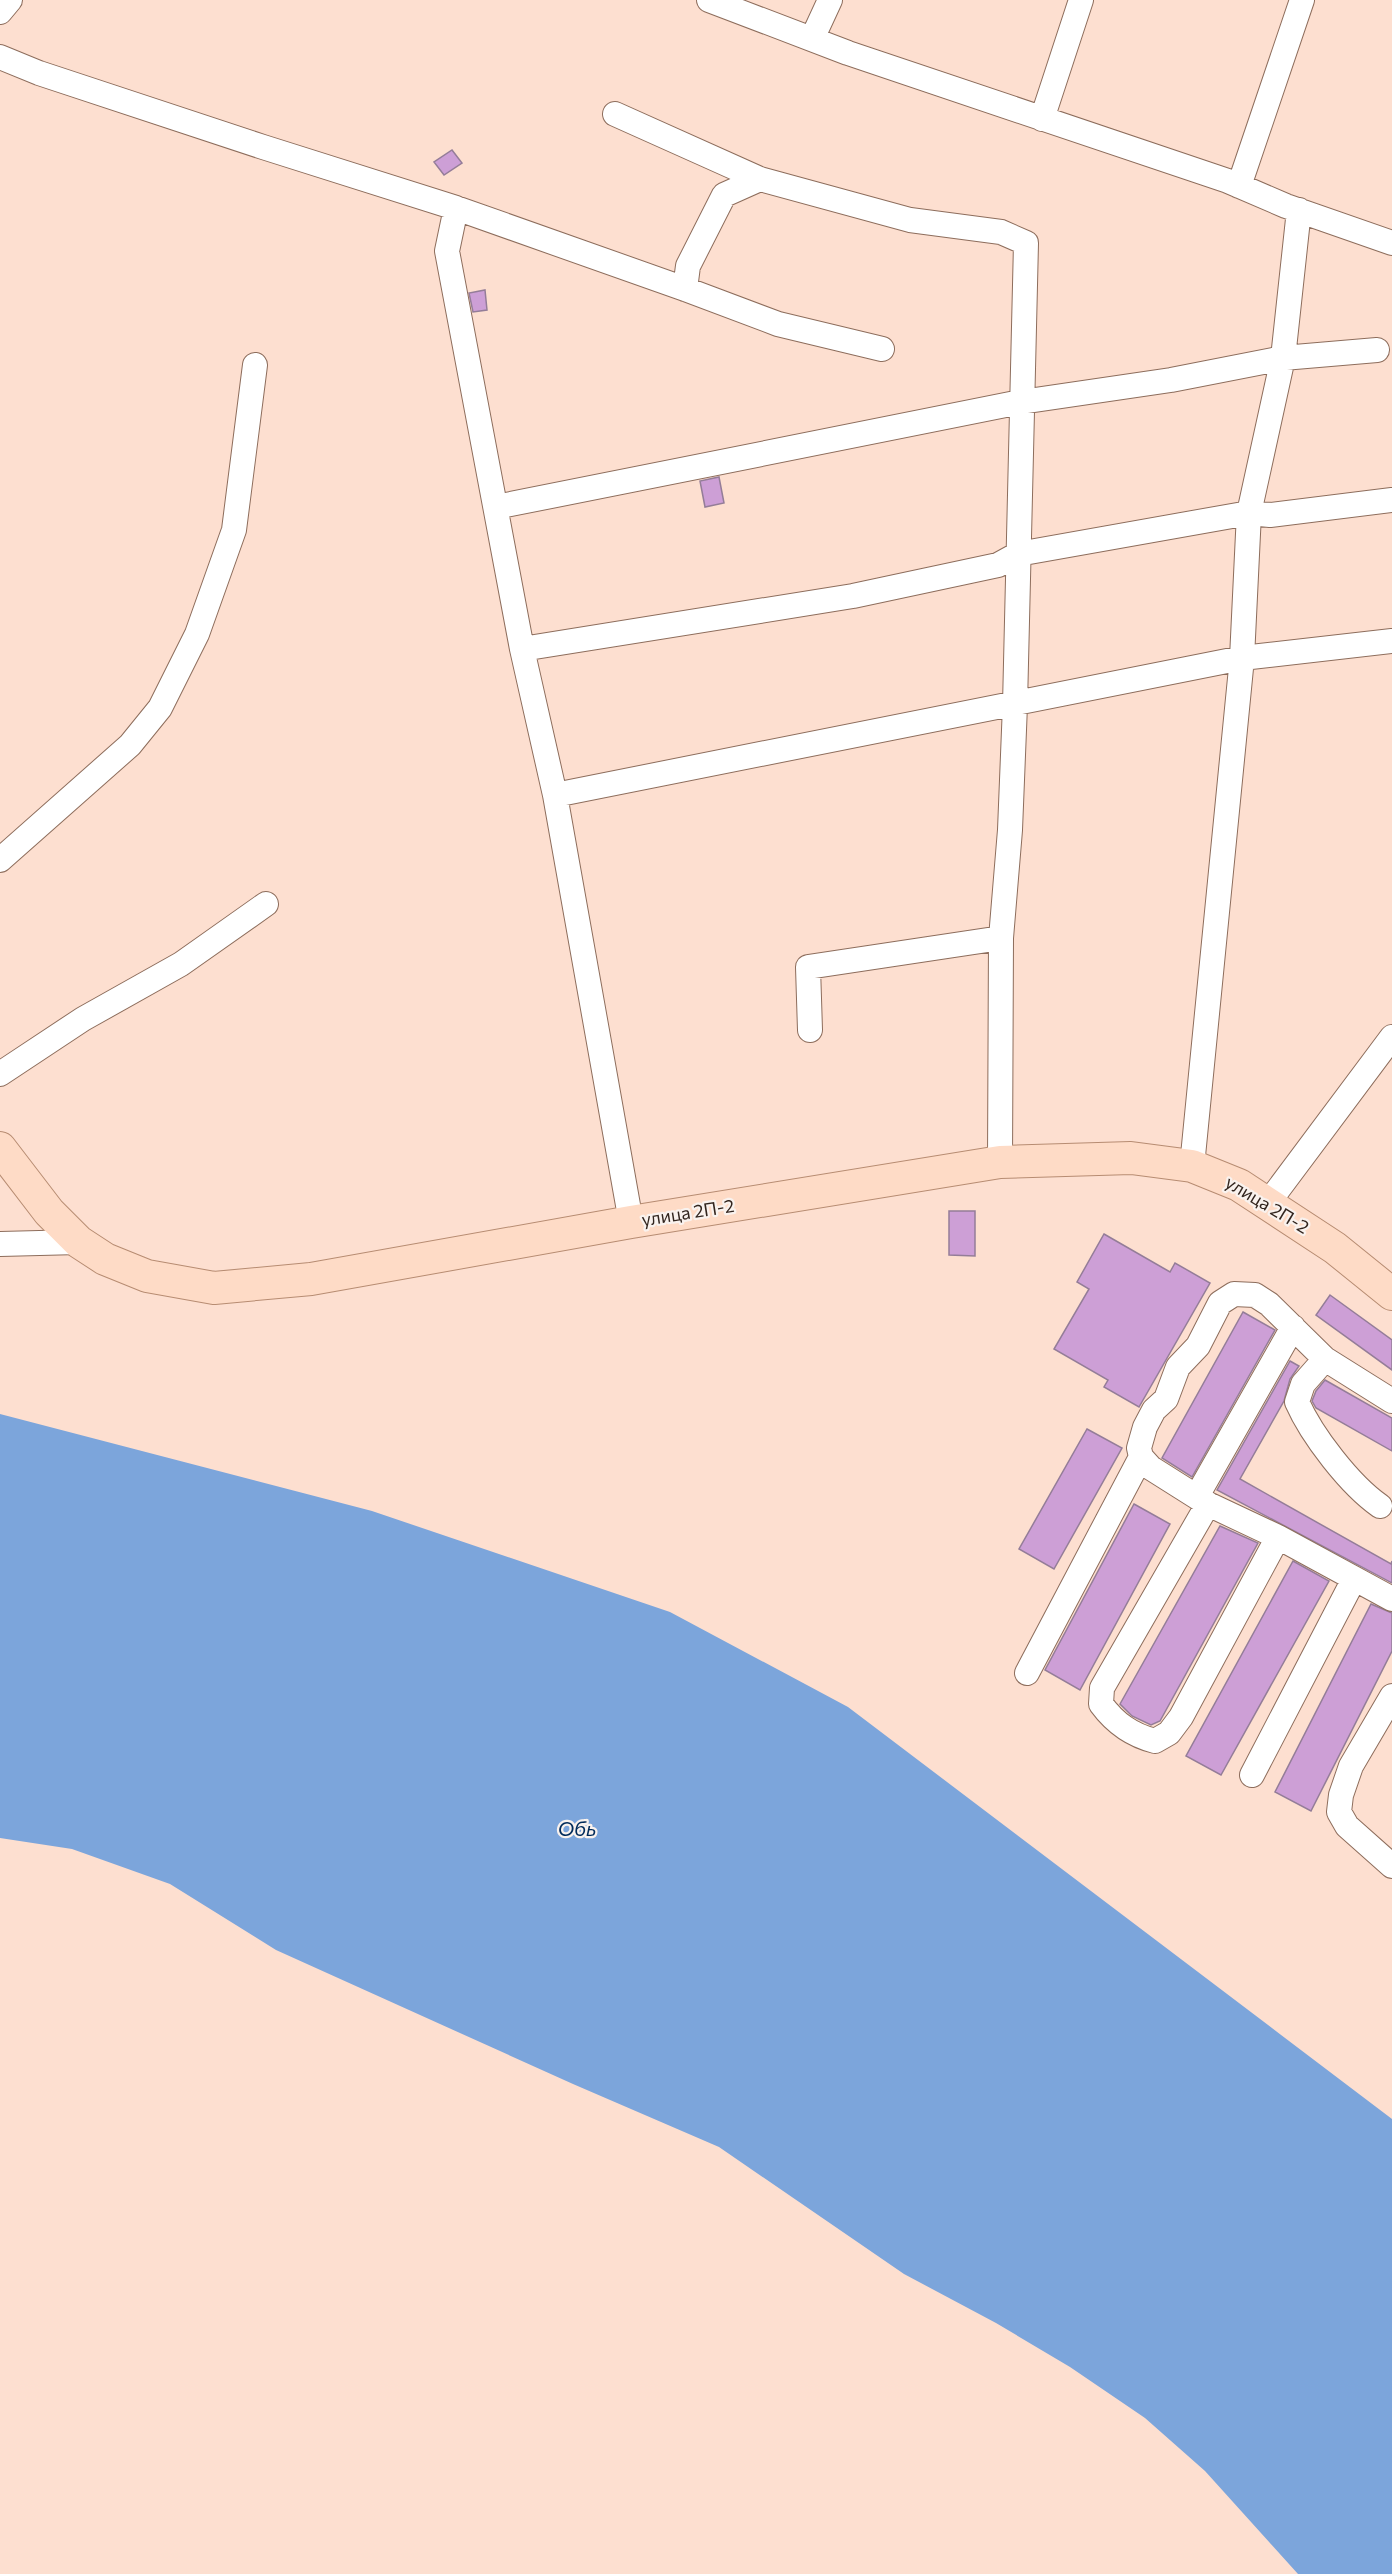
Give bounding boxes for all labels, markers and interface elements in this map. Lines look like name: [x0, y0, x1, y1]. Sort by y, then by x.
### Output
street label: улица 2П-2: [1222, 1171, 1313, 1238]
street label: улица 2П-2: [640, 1194, 736, 1230]
water label: Обь: [558, 1816, 596, 1840]

